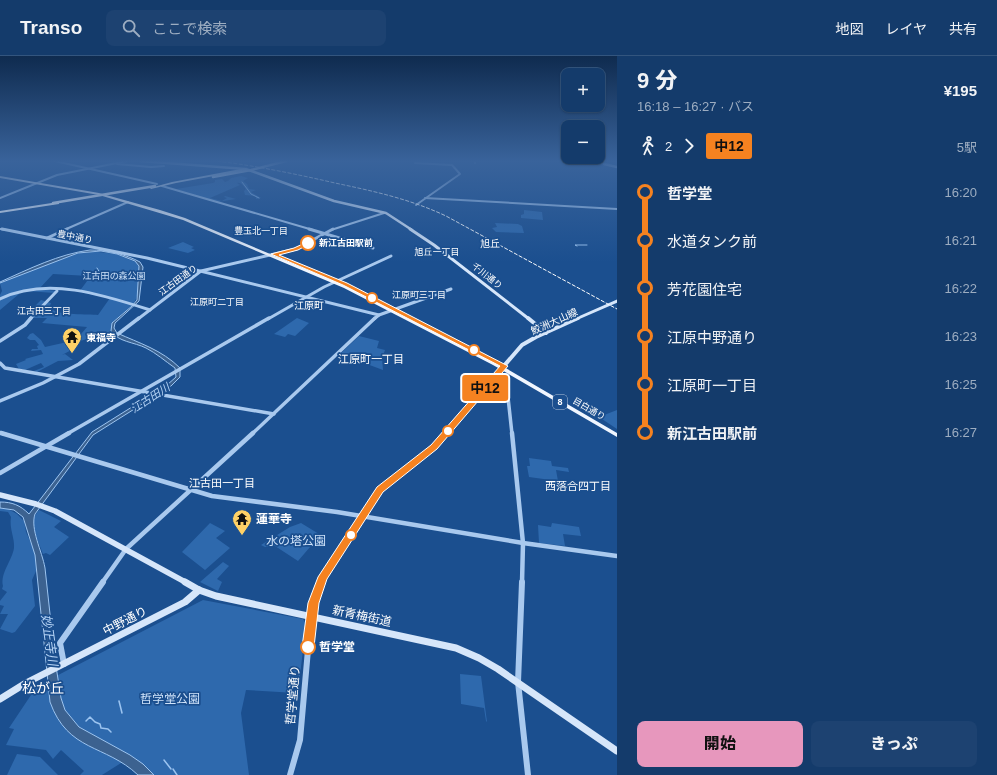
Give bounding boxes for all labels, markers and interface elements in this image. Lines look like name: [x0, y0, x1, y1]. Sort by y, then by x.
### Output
search box: [106, 10, 386, 46]
text: Transo: [20, 17, 82, 38]
icon: search: [120, 17, 142, 39]
text: ここで検索: [152, 20, 227, 37]
text: 地図: [835, 21, 863, 37]
text: レイヤ: [885, 21, 927, 37]
text: 共有: [949, 21, 977, 37]
map controls: [561, 68, 605, 164]
button: +: [561, 68, 605, 112]
text: 9 分: [637, 68, 677, 93]
text: ¥195: [944, 82, 977, 99]
text: 16:18 – 16:27 · バス: [637, 99, 754, 114]
button: −: [561, 120, 605, 164]
icon: walk: [637, 135, 659, 157]
icon: forward: [678, 135, 700, 157]
text: 中12: [714, 138, 744, 154]
text: 2: [665, 139, 672, 154]
text: 5駅: [957, 140, 977, 155]
text: 哲学堂: [667, 185, 712, 202]
text: 16:20: [944, 185, 977, 200]
district label: 豊玉北一丁目: [234, 226, 288, 236]
street label: 豊中通り: [56, 229, 94, 245]
text: 水道タンク前: [667, 233, 757, 250]
text: 16:21: [944, 233, 977, 248]
marker: 新江古田駅前: [300, 235, 316, 251]
place label: 新江古田駅前: [319, 238, 373, 248]
district label: 旭丘: [480, 238, 500, 249]
district label: 旭丘一丁目: [414, 247, 460, 257]
street label: 千川通り: [470, 261, 504, 291]
street label: 江古田通り: [157, 263, 199, 297]
park label: 江古田の森公園: [82, 271, 146, 281]
text: 芳花園住宅: [667, 281, 742, 298]
text: 16:22: [944, 281, 977, 296]
district label: 江原町三丁目: [392, 290, 446, 300]
unlabelled marker: [366, 292, 378, 304]
district label: 江原町二丁目: [190, 297, 244, 307]
district label: 江原町: [294, 300, 324, 311]
district label: 江古田三丁目: [17, 306, 71, 316]
street label: 鮫洲大山線: [529, 306, 579, 337]
temple icon: 東福寺: [61, 326, 83, 354]
text: 江原中野通り: [667, 329, 757, 346]
text: 16:23: [944, 329, 977, 344]
place label: 東福寺: [86, 332, 116, 343]
unlabelled marker: [468, 344, 480, 356]
district label: 江原町一丁目: [338, 353, 404, 365]
line badge: 中12: [462, 375, 508, 401]
text: 江原町一丁目: [667, 377, 757, 394]
text: 16:25: [944, 377, 977, 392]
water label: 江古田川: [128, 380, 173, 415]
text: 中12: [470, 380, 500, 396]
road number: 8: [553, 395, 567, 409]
street label: 目白通り: [571, 396, 607, 422]
unlabelled marker: [442, 425, 454, 437]
text: 新江古田駅前: [667, 425, 757, 442]
text: 16:27: [944, 425, 977, 440]
district label: 江古田一丁目: [189, 477, 255, 489]
district label: 西落合四丁目: [545, 480, 611, 492]
temple icon: 蓮華寺: [231, 508, 253, 536]
place label: 蓮華寺: [256, 512, 292, 526]
unlabelled marker: [345, 529, 357, 541]
park label: 水の塔公園: [266, 534, 326, 548]
street label: 新青梅街道: [331, 603, 393, 629]
street label: 中野通り: [100, 604, 150, 638]
water label: 妙正寺川: [38, 613, 61, 669]
marker: 哲学堂: [300, 639, 316, 655]
place label: 哲学堂: [319, 640, 355, 654]
street label: 哲学堂通り: [283, 664, 303, 726]
district label: 松が丘: [22, 680, 64, 696]
park label: 哲学堂公園: [140, 692, 200, 706]
button: 開始: [637, 721, 803, 767]
button: きっぷ: [811, 721, 977, 767]

